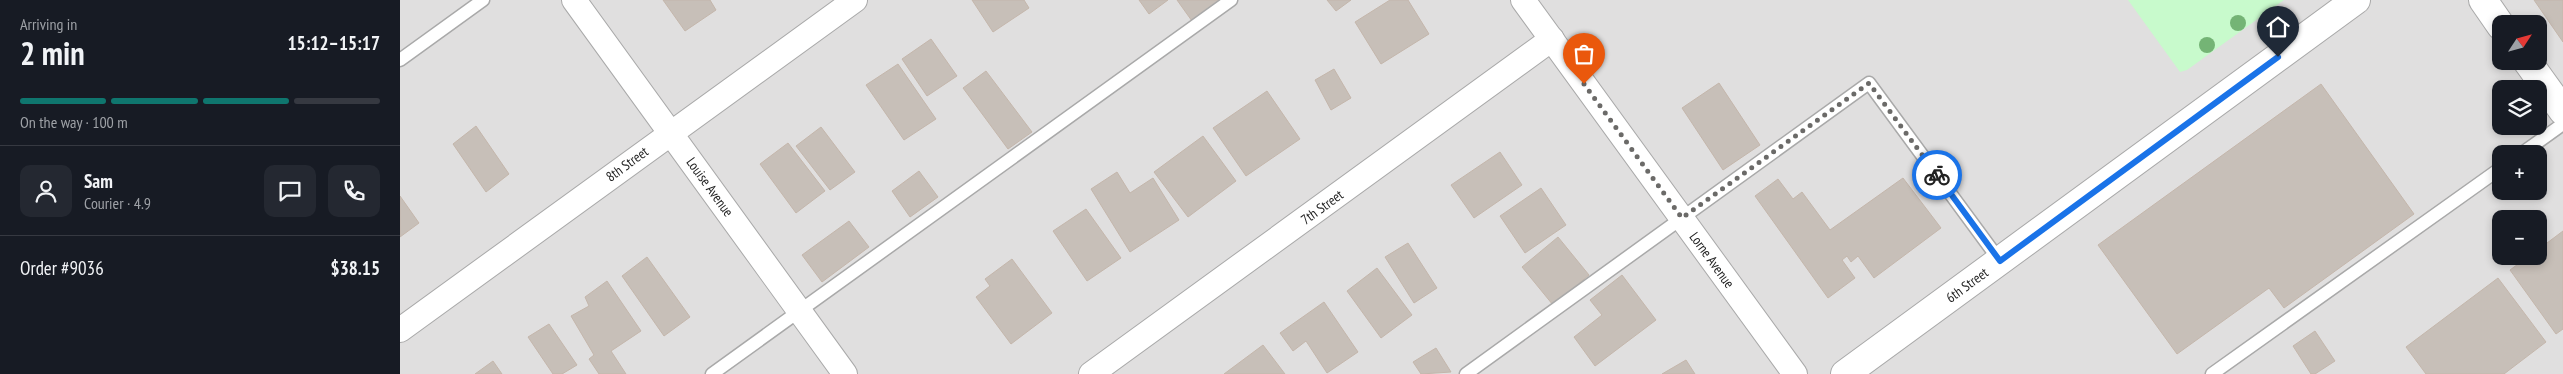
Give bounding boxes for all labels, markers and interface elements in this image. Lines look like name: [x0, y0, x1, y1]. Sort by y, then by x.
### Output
pin: [2257, 6, 2299, 57]
icon: home: [2264, 13, 2292, 41]
text: Arriving in: [20, 14, 77, 34]
north arrow: [2492, 15, 2548, 70]
map controls: [2492, 15, 2547, 265]
text: 15:12–15:17: [287, 31, 380, 55]
text: 2 min: [20, 32, 85, 74]
pin: [1563, 33, 1605, 84]
icon: bag: [1570, 40, 1598, 68]
button: layers: [2492, 80, 2547, 135]
text: On the way · 100 m: [20, 112, 128, 132]
street label: 8th Street: [602, 142, 652, 185]
button: +: [2492, 145, 2547, 200]
courier: [1912, 150, 1962, 200]
street label: Louise Avenue: [682, 154, 738, 220]
icon: bike: [1923, 161, 1951, 189]
button: person: [20, 165, 72, 217]
button: chat: [264, 165, 316, 217]
button: phone: [328, 165, 380, 217]
text: Sam: [84, 169, 113, 193]
street label: 7th Street: [1297, 185, 1347, 228]
text: Courier · 4.9: [84, 193, 151, 213]
button: −: [2492, 210, 2547, 265]
street label: Lorne Avenue: [1686, 228, 1739, 292]
text: Order #9036: [20, 256, 104, 280]
text: $38.15: [331, 256, 380, 280]
street label: 6th Street: [1942, 263, 1992, 306]

